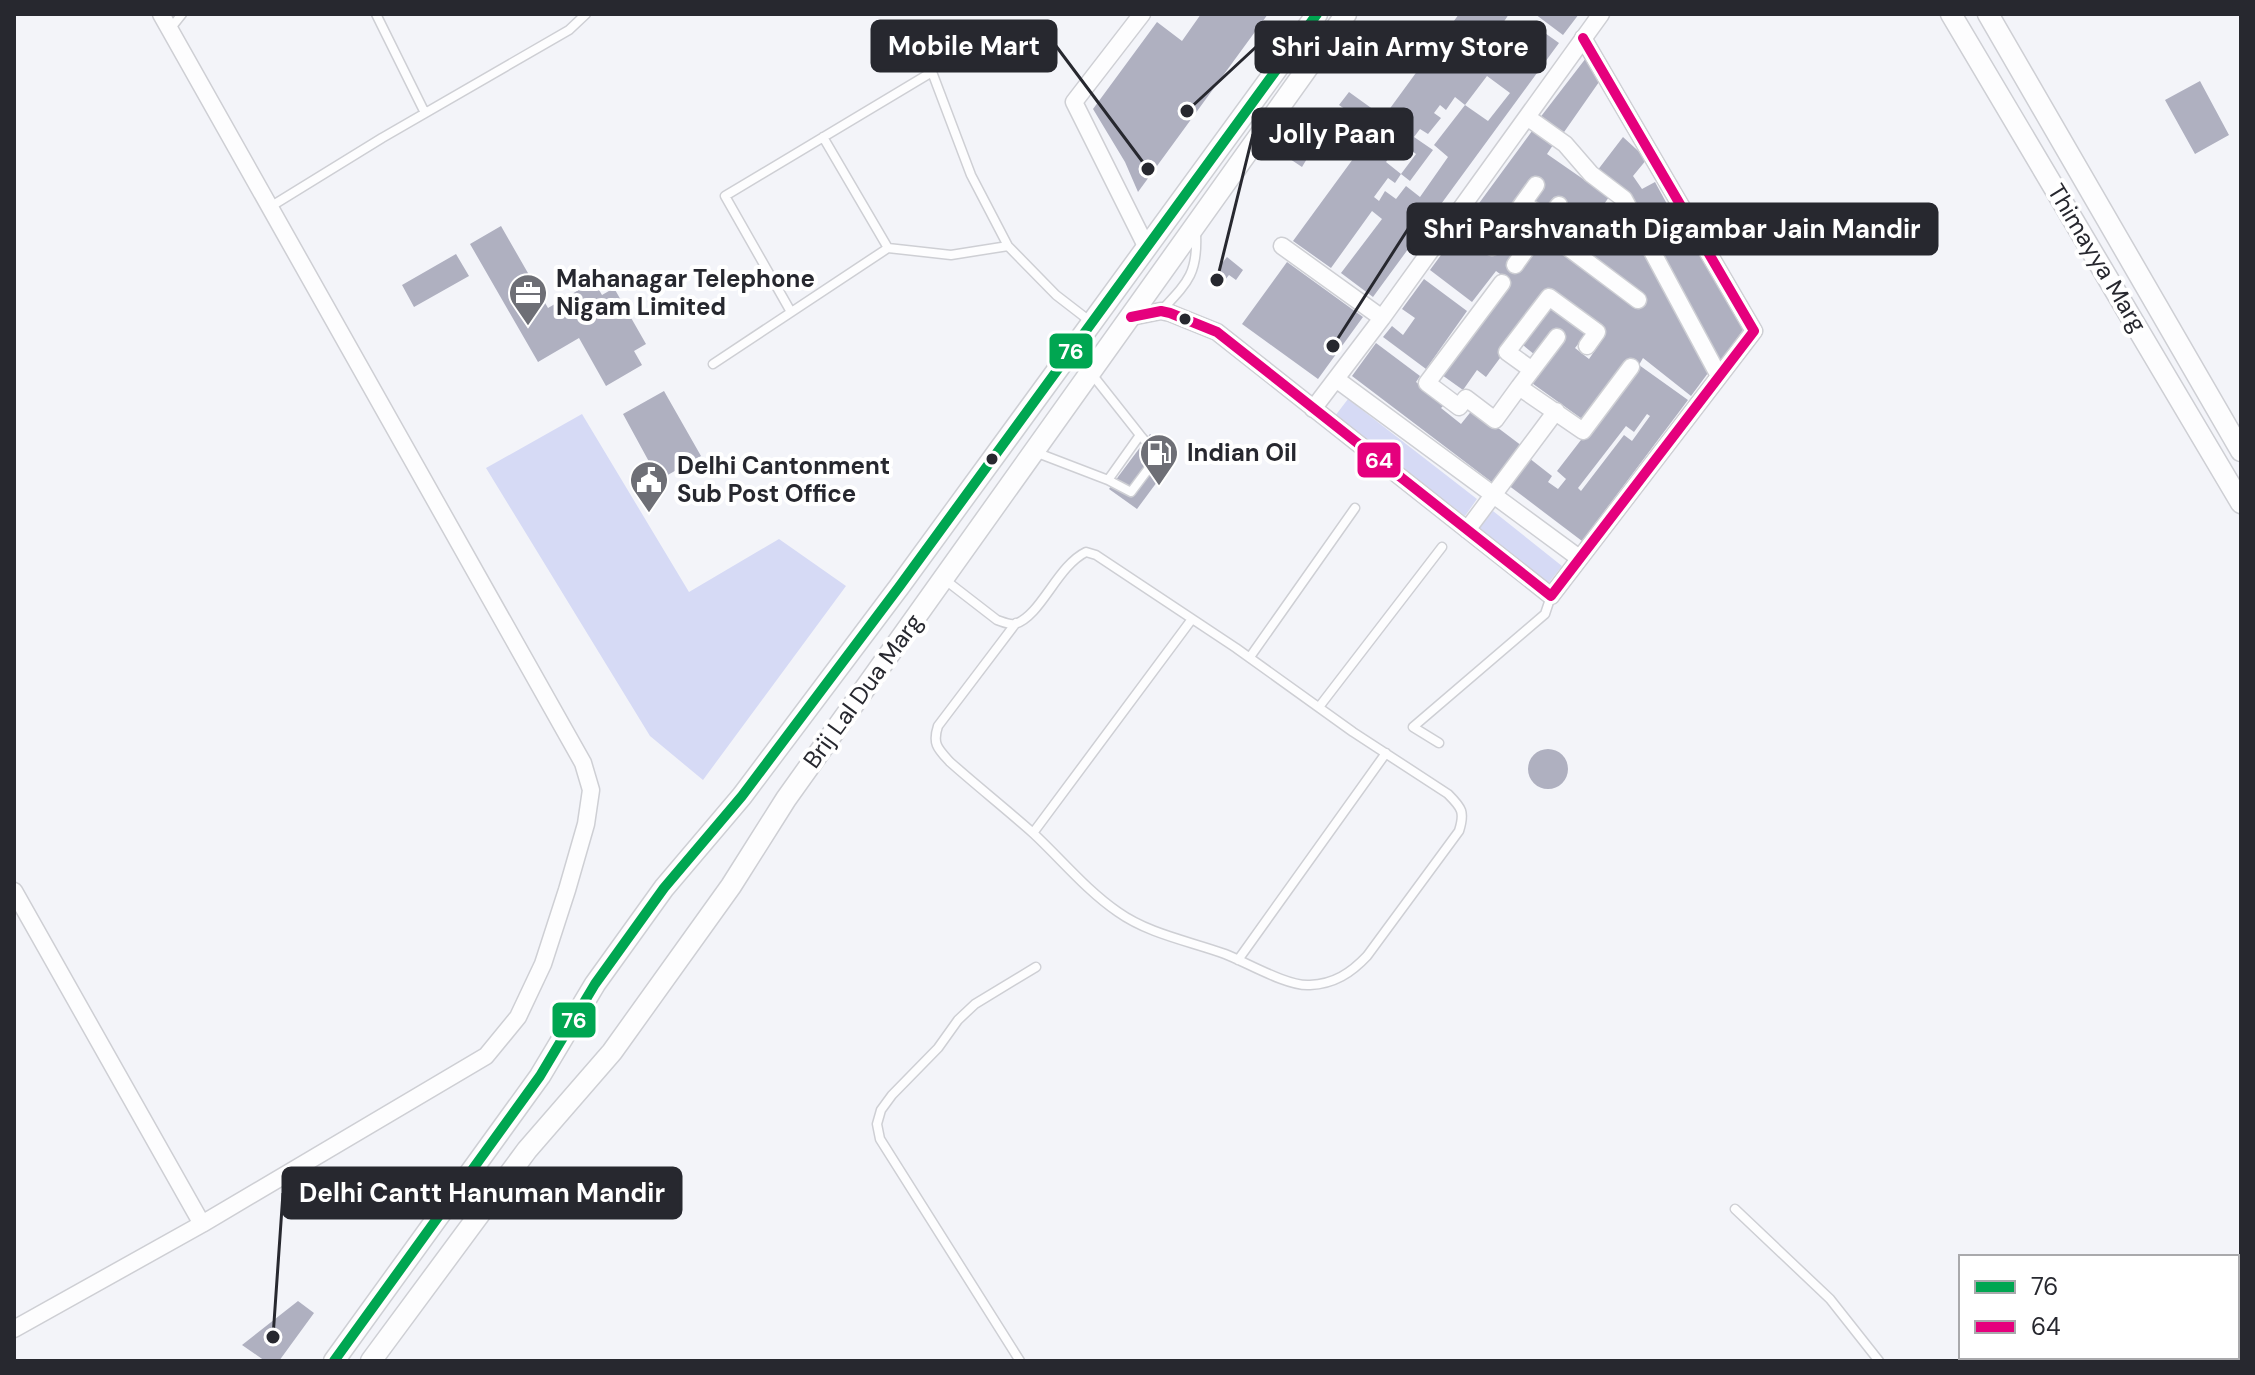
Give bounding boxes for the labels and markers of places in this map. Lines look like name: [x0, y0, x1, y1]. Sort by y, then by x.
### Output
callout: Mobile Mart: [872, 21, 1056, 71]
callout: Shri Jain Army Store: [1256, 22, 1545, 72]
callout: Jolly Paan: [1253, 109, 1412, 159]
callout: Shri Parshvanath Digambar Jain Mandir: [1408, 204, 1937, 254]
place label: Mahanagar Telephone Nigam Limited: [556, 263, 815, 322]
office icon: Mahanagar Telephone Nigam Limited: [507, 272, 549, 327]
unlabelled marker: [1177, 311, 1193, 327]
fuel station icon: Indian Oil: [1138, 432, 1180, 487]
place label: Indian Oil: [1187, 437, 1297, 468]
place label: Delhi Cantonment Sub Post Office: [677, 450, 890, 509]
unlabelled marker: [984, 451, 1000, 467]
public building icon: Delhi Cantonment Sub Post Office: [628, 459, 670, 514]
callout: Delhi Cantt Hanuman Mandir: [283, 1168, 681, 1218]

